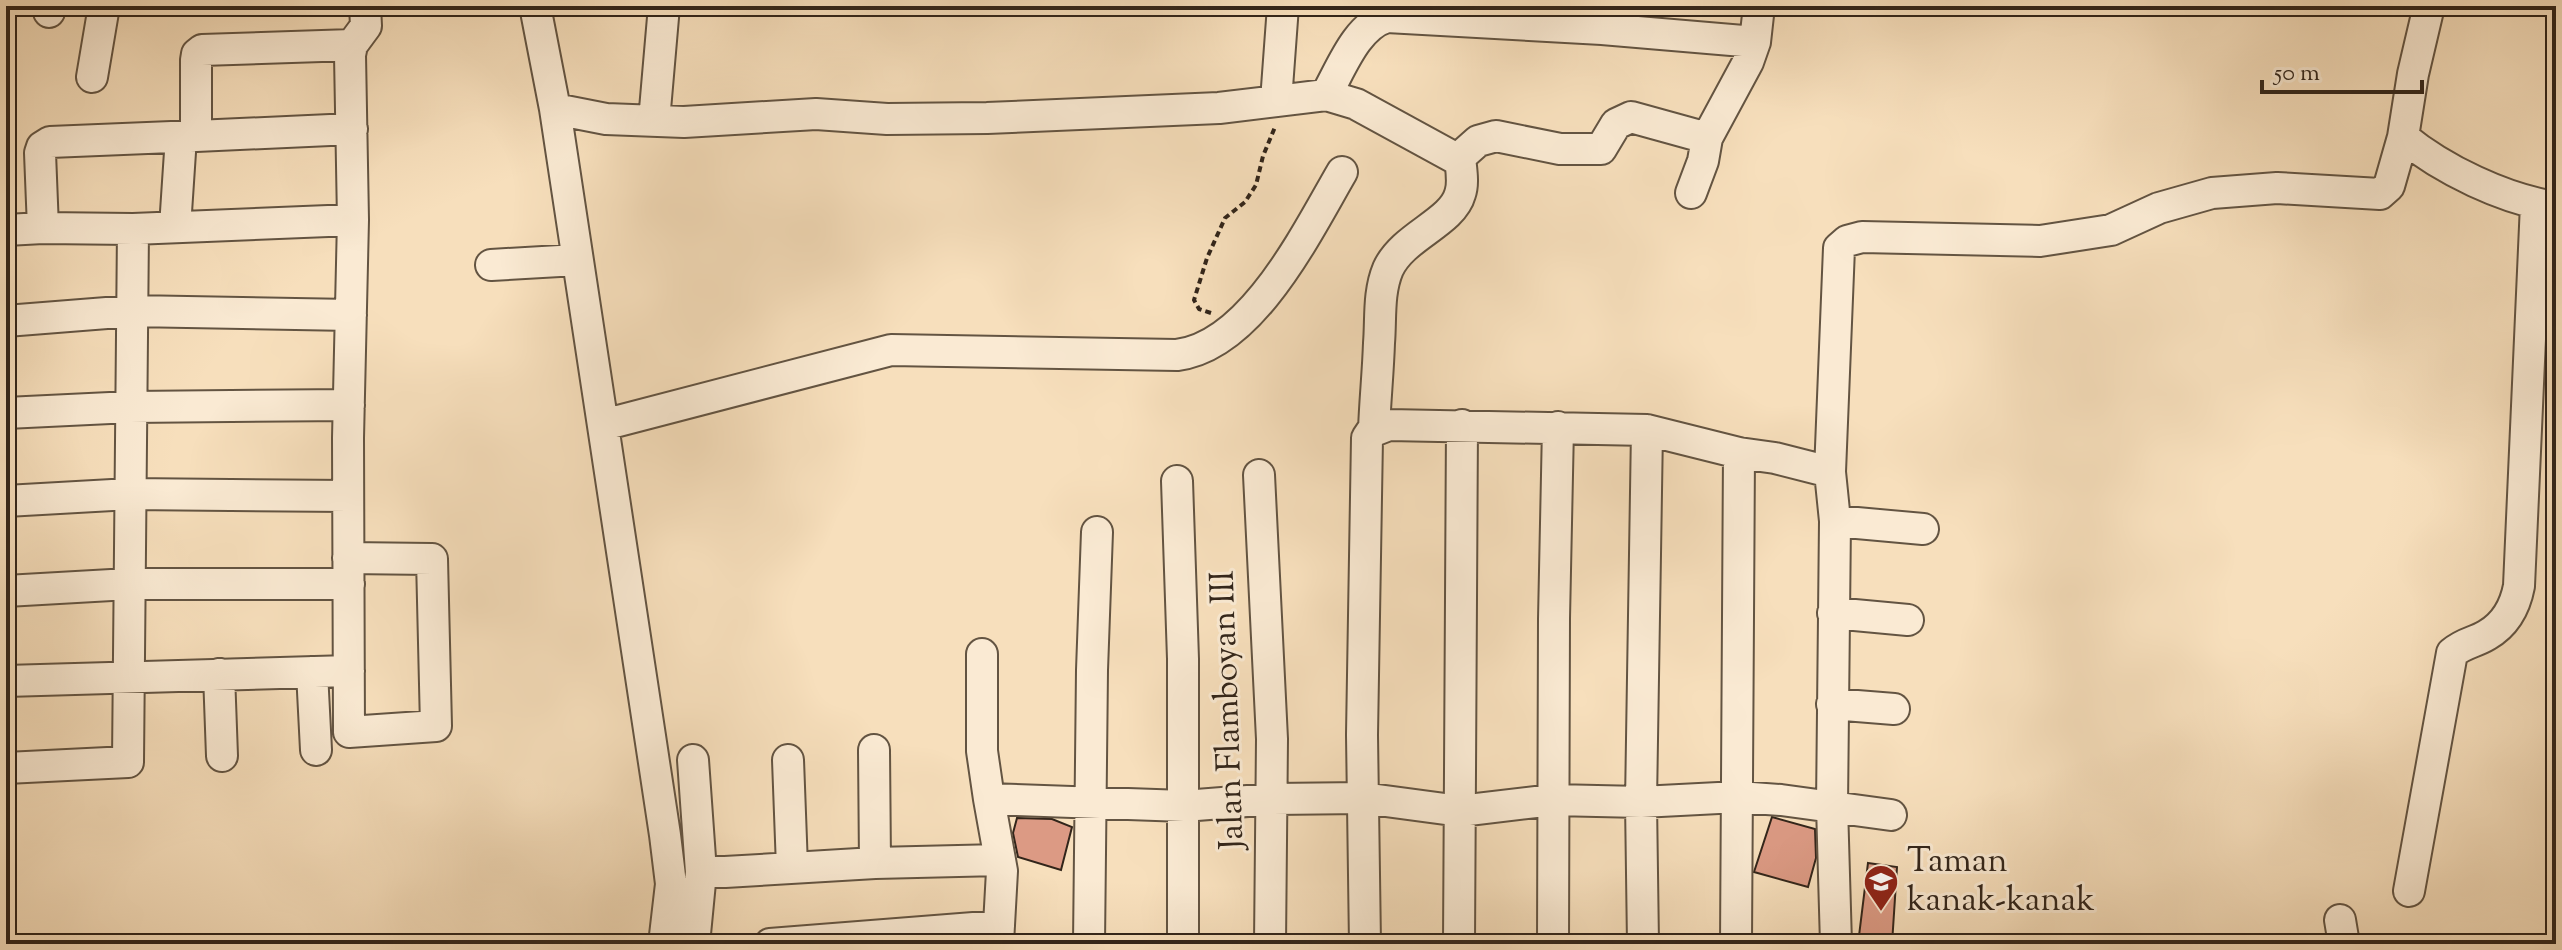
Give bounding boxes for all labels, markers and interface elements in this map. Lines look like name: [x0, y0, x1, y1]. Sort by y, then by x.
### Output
scale bar: [2262, 44, 2422, 94]
text: 50 m: [2272, 57, 2320, 91]
street label: Jalan Flamboyan III: [1200, 570, 1258, 852]
place label: Taman kanak-kanak: [1907, 838, 2095, 926]
school or university icon: Taman kanak-kanak: [1862, 863, 1900, 913]

